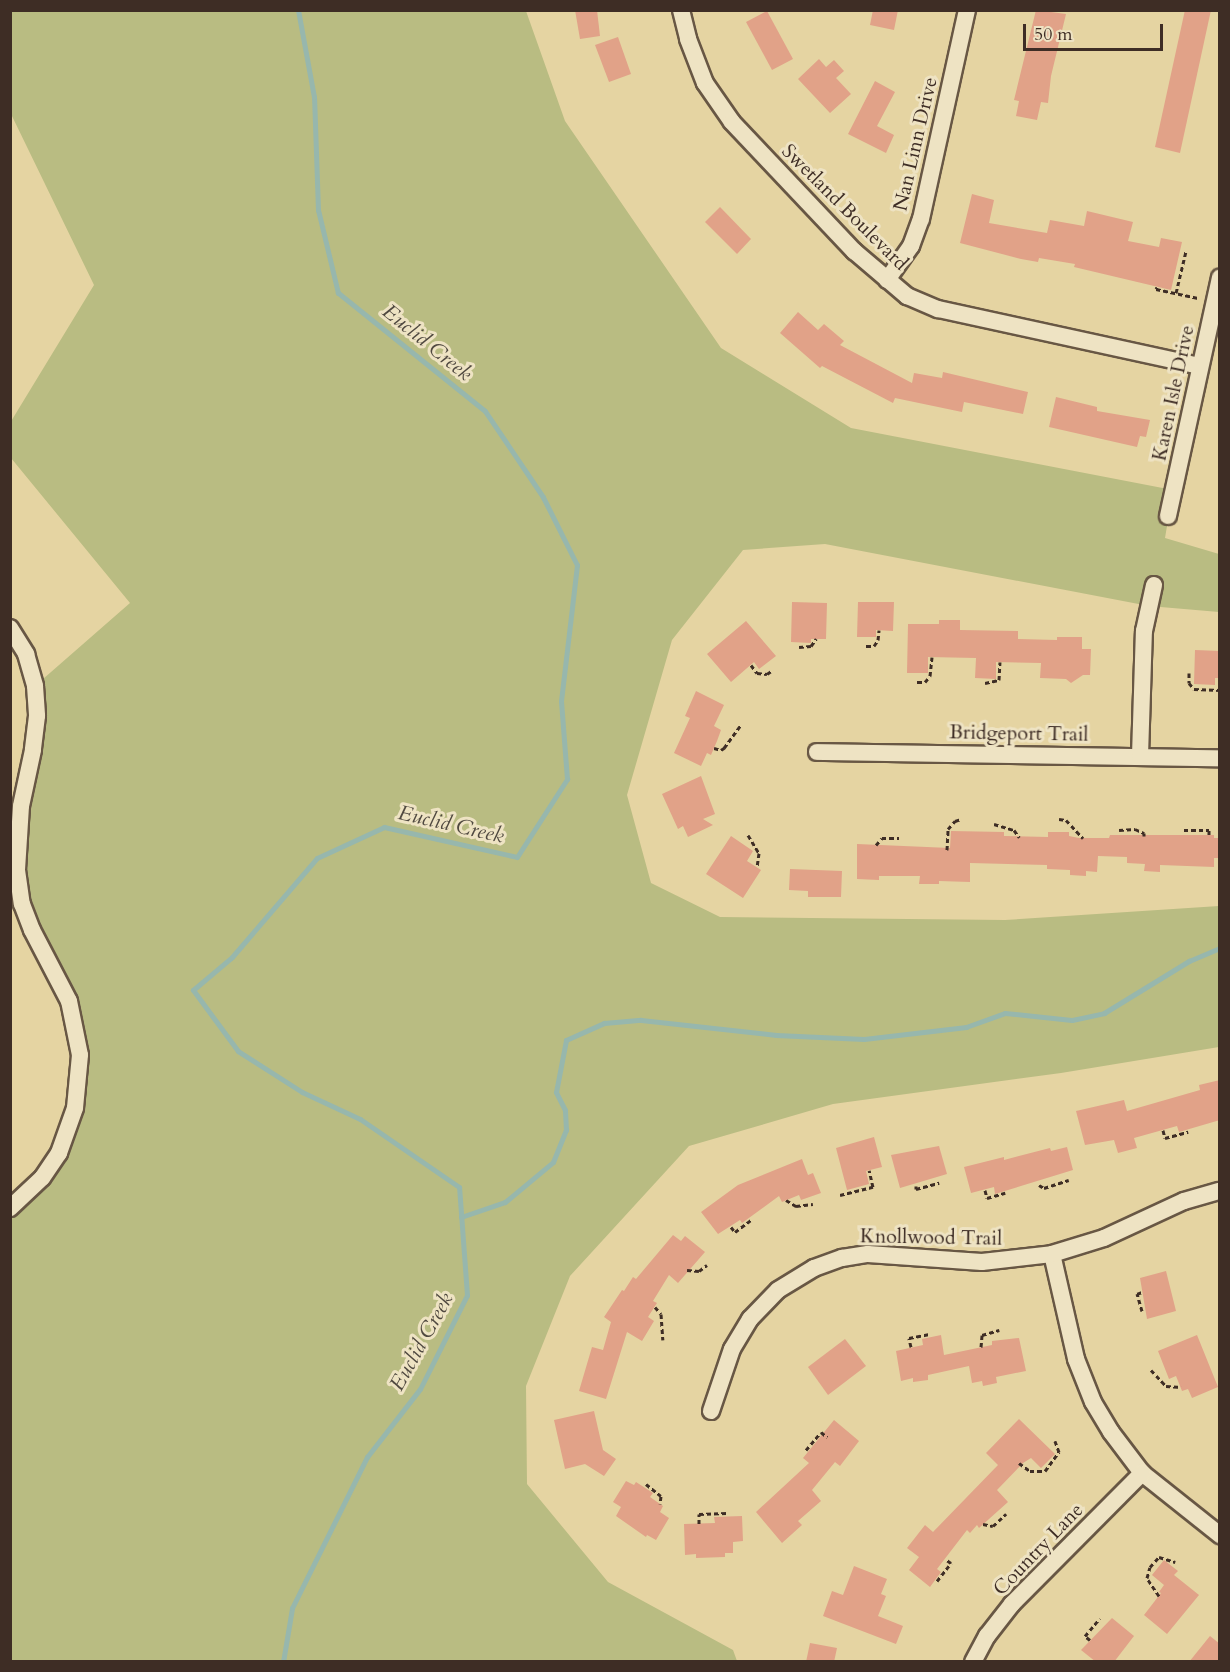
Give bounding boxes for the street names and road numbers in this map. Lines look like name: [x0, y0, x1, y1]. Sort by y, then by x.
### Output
street label: Nan Linn Drive: [888, 75, 942, 213]
street label: Swetland Boulevard: [777, 139, 913, 275]
street label: Karen Isle Drive: [1147, 323, 1199, 463]
street label: Bridgeport Trail: [949, 720, 1089, 746]
street label: Knollwood Trail: [860, 1224, 1002, 1250]
street label: Country Lane: [988, 1498, 1088, 1600]

